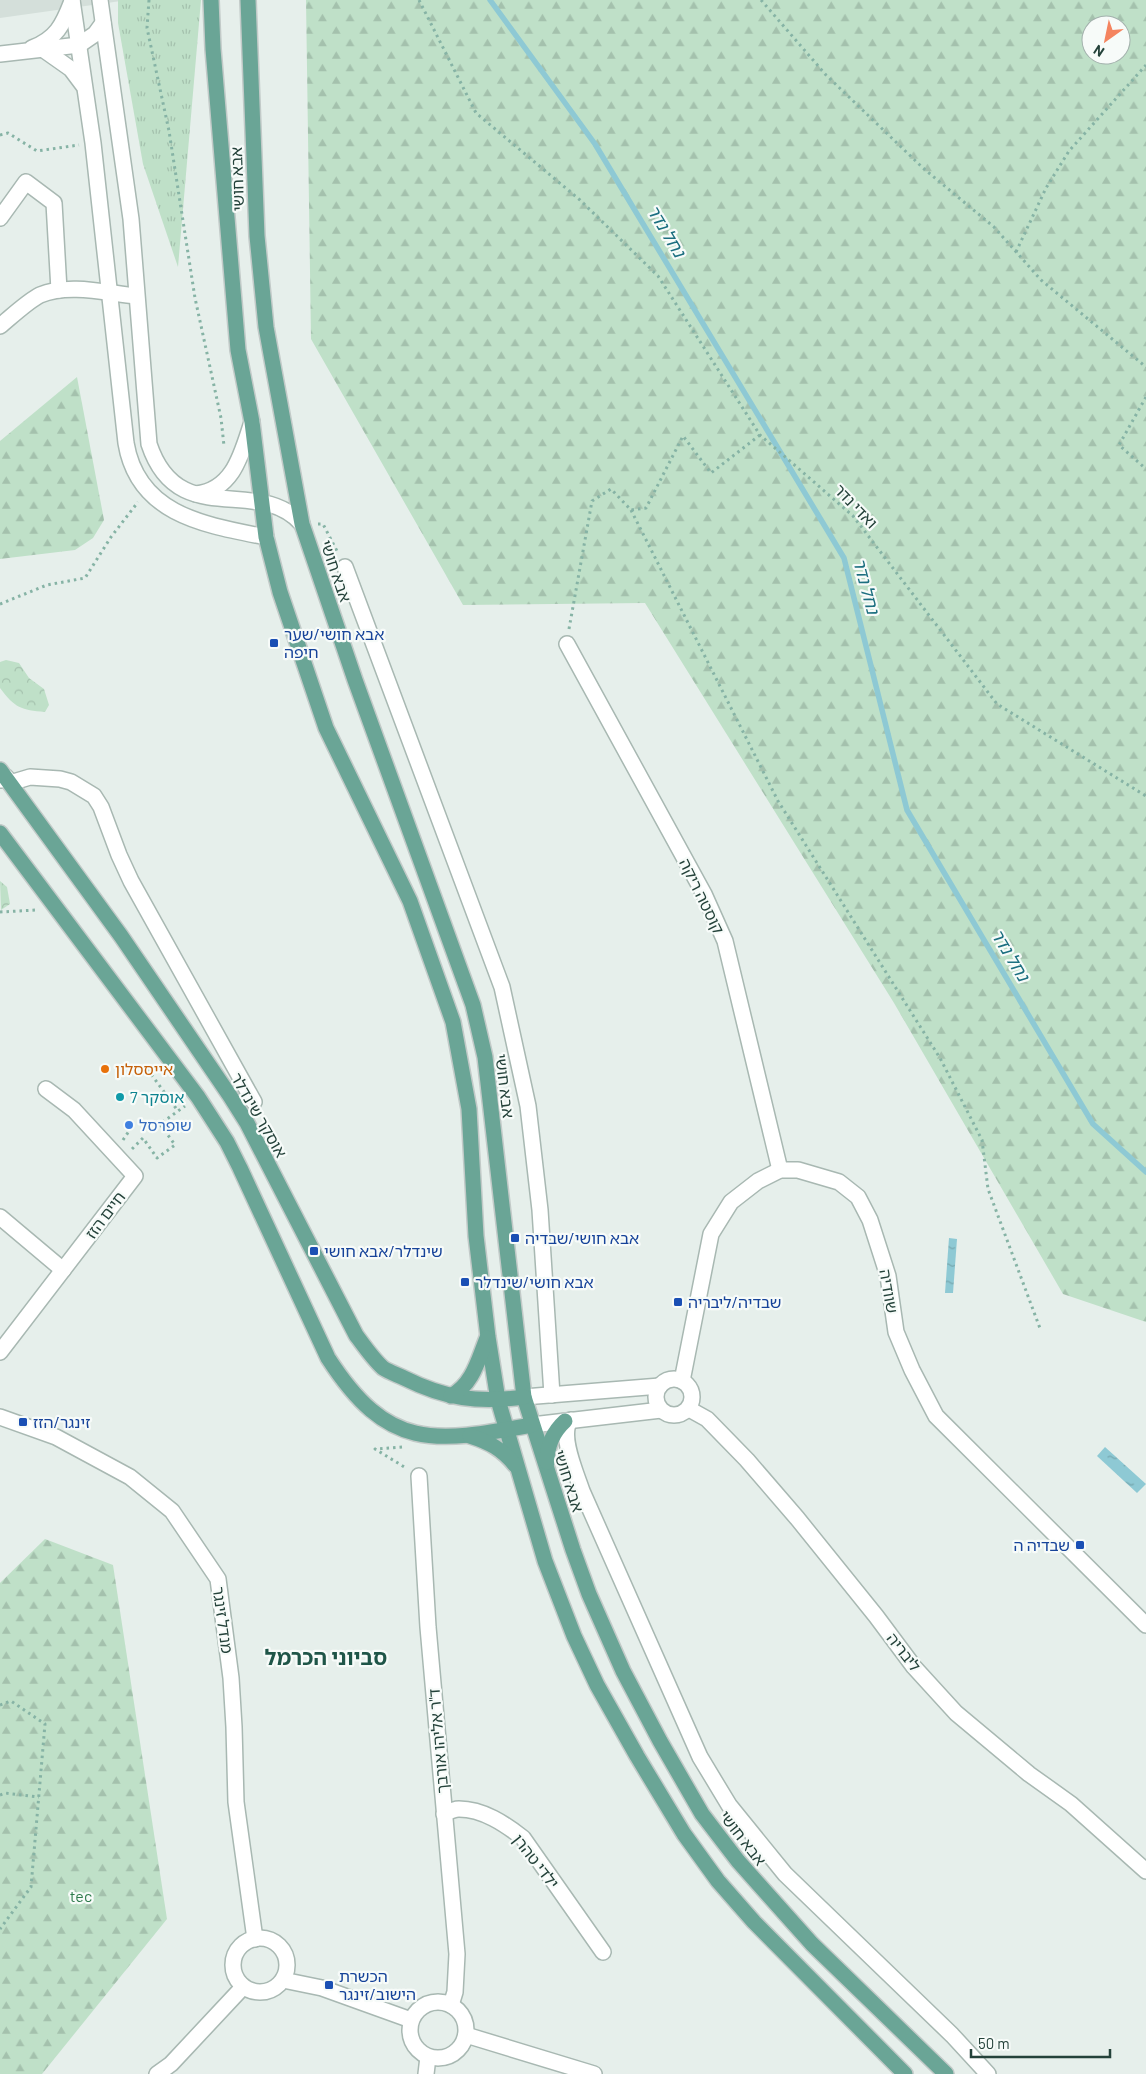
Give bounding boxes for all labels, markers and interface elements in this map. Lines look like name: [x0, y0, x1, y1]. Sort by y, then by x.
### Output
north arrow: [1081, 15, 1131, 65]
text: N: [1090, 42, 1107, 61]
street label: אבא חושי: [226, 147, 247, 212]
water label: נחל נדר: [643, 200, 692, 262]
street label: ואדי נדר: [831, 480, 882, 532]
street label: אבא חושי: [317, 537, 356, 604]
water label: נחל נדר: [849, 555, 885, 617]
place label: אבא חושי/שער חיפה: [284, 624, 384, 661]
marker: אבא חושי/שער חיפה: [268, 637, 280, 649]
street label: קוסטה ריקה: [676, 855, 729, 937]
water label: נחל נדר: [987, 924, 1036, 986]
street label: אבא חושי: [492, 1053, 519, 1119]
place label: אייססלון: [115, 1059, 173, 1078]
marker: אייססלון: [99, 1063, 111, 1075]
street label: אוסקר שינדלר: [228, 1069, 291, 1160]
place label: אוסקר 7: [130, 1087, 184, 1106]
marker: אוסקר 7: [114, 1091, 126, 1103]
place label: שופרסל: [139, 1115, 192, 1134]
marker: שופרסל: [123, 1119, 135, 1131]
street label: חיים הזז: [81, 1187, 129, 1242]
place label: אבא חושי/שבדיה: [525, 1228, 639, 1247]
marker: אבא חושי/שבדיה: [509, 1232, 521, 1244]
place label: שינדלר/אבא חושי: [324, 1241, 443, 1260]
marker: שינדלר/אבא חושי: [308, 1245, 320, 1257]
street label: שוודיה: [876, 1267, 903, 1314]
place label: אבא חושי/שינדלר: [475, 1272, 594, 1291]
marker: אבא חושי/שינדלר: [459, 1276, 471, 1288]
place label: שבדיה/ליבריה: [688, 1292, 781, 1311]
marker: שבדיה/ליבריה: [672, 1296, 684, 1308]
place label: זינגר/הזז: [33, 1412, 90, 1431]
marker: זינגר/הזז: [17, 1416, 29, 1428]
street label: אבא חושי: [550, 1447, 588, 1514]
place label: שבדיה ה: [1013, 1535, 1070, 1554]
marker: שבדיה ה: [1074, 1539, 1086, 1551]
street label: מנדל זינגר: [209, 1585, 238, 1655]
street label: ליבריה: [883, 1629, 925, 1675]
district label: סביוני הכרמל: [265, 1644, 387, 1669]
street label: ד"ר אליהו אורבך: [423, 1687, 452, 1794]
street label: אבא חושי: [716, 1806, 771, 1869]
street label: ילדי טהרן: [509, 1830, 563, 1892]
park label: tec: [70, 1886, 92, 1905]
place label: הכשרת הישוב/זינגר: [339, 1966, 416, 2003]
marker: הכשרת הישוב/זינגר: [323, 1979, 335, 1991]
scale bar: [971, 2026, 1110, 2058]
text: 50 m: [978, 2034, 1010, 2052]

